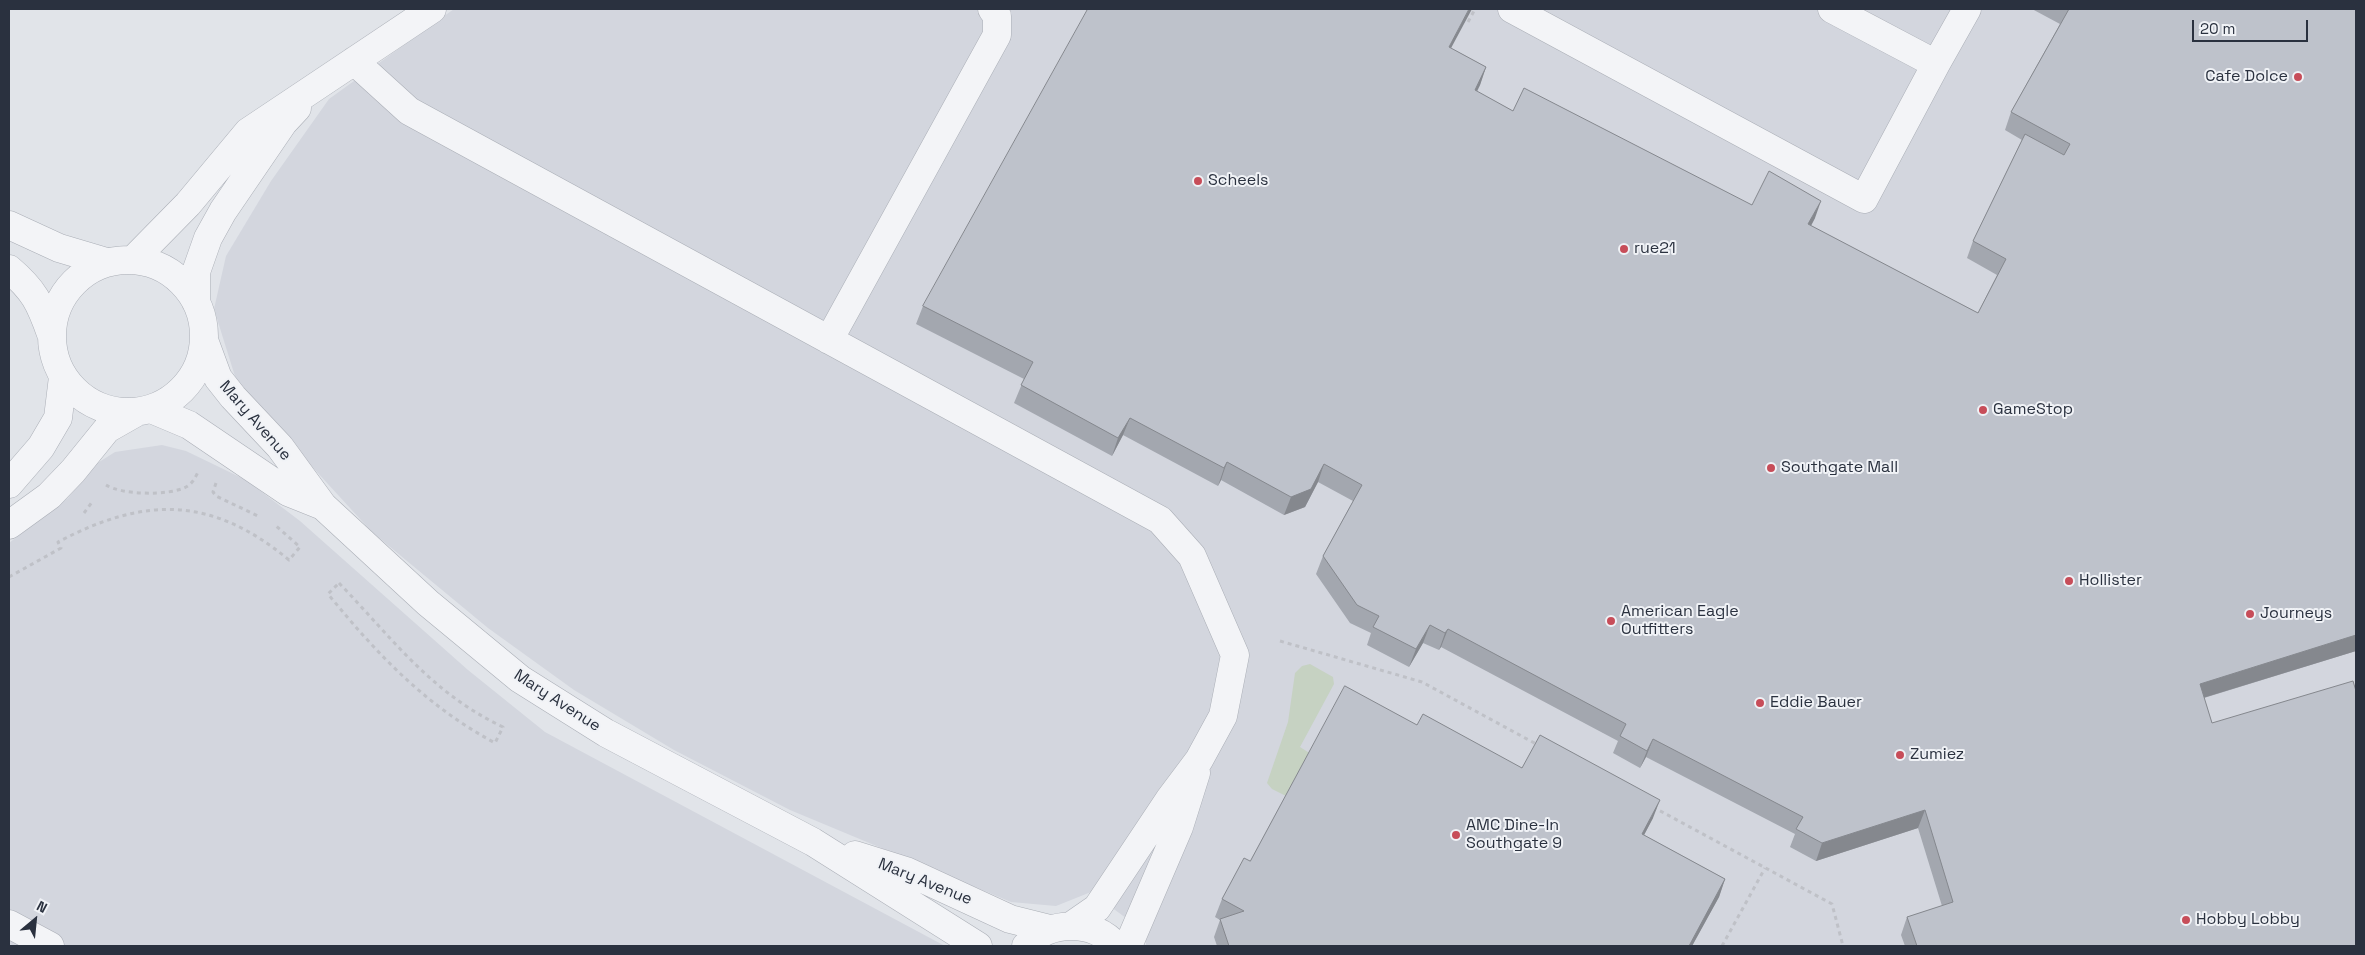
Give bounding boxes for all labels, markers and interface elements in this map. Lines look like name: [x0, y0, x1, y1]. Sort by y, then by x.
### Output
scale bar: [2195, 10, 2311, 42]
text: 20 m: [2200, 19, 2235, 38]
place label: Cafe Dolce: [2205, 67, 2288, 87]
marker: Cafe Dolce: [2292, 71, 2304, 83]
place label: Scheels: [1208, 171, 1268, 191]
marker: Scheels: [1192, 175, 1204, 187]
place label: rue21: [1634, 239, 1676, 259]
marker: rue21: [1618, 243, 1630, 255]
street label: Mary Avenue: [215, 377, 295, 465]
place label: GameStop: [1993, 400, 2073, 420]
marker: GameStop: [1977, 404, 1989, 416]
place label: Southgate Mall: [1781, 458, 1898, 478]
marker: Southgate Mall: [1765, 462, 1777, 474]
place label: Hollister: [2079, 571, 2142, 591]
marker: Hollister: [2063, 575, 2075, 587]
place label: American Eagle Outfitters: [1621, 602, 1739, 640]
place label: Journeys: [2260, 604, 2332, 624]
marker: Journeys: [2244, 608, 2256, 620]
marker: American Eagle Outfitters: [1605, 615, 1617, 627]
street label: Mary Avenue: [510, 666, 604, 736]
place label: Eddie Bauer: [1770, 693, 1862, 713]
marker: Eddie Bauer: [1754, 697, 1766, 709]
place label: Zumiez: [1910, 745, 1964, 765]
marker: Zumiez: [1894, 749, 1906, 761]
place label: AMC Dine-In Southgate 9: [1466, 816, 1562, 854]
marker: AMC Dine-In Southgate 9: [1450, 829, 1462, 841]
street label: Mary Avenue: [875, 854, 975, 910]
north arrow: [10, 895, 60, 945]
text: N: [34, 897, 50, 917]
place label: Hobby Lobby: [2196, 910, 2300, 930]
marker: Hobby Lobby: [2180, 914, 2192, 926]

